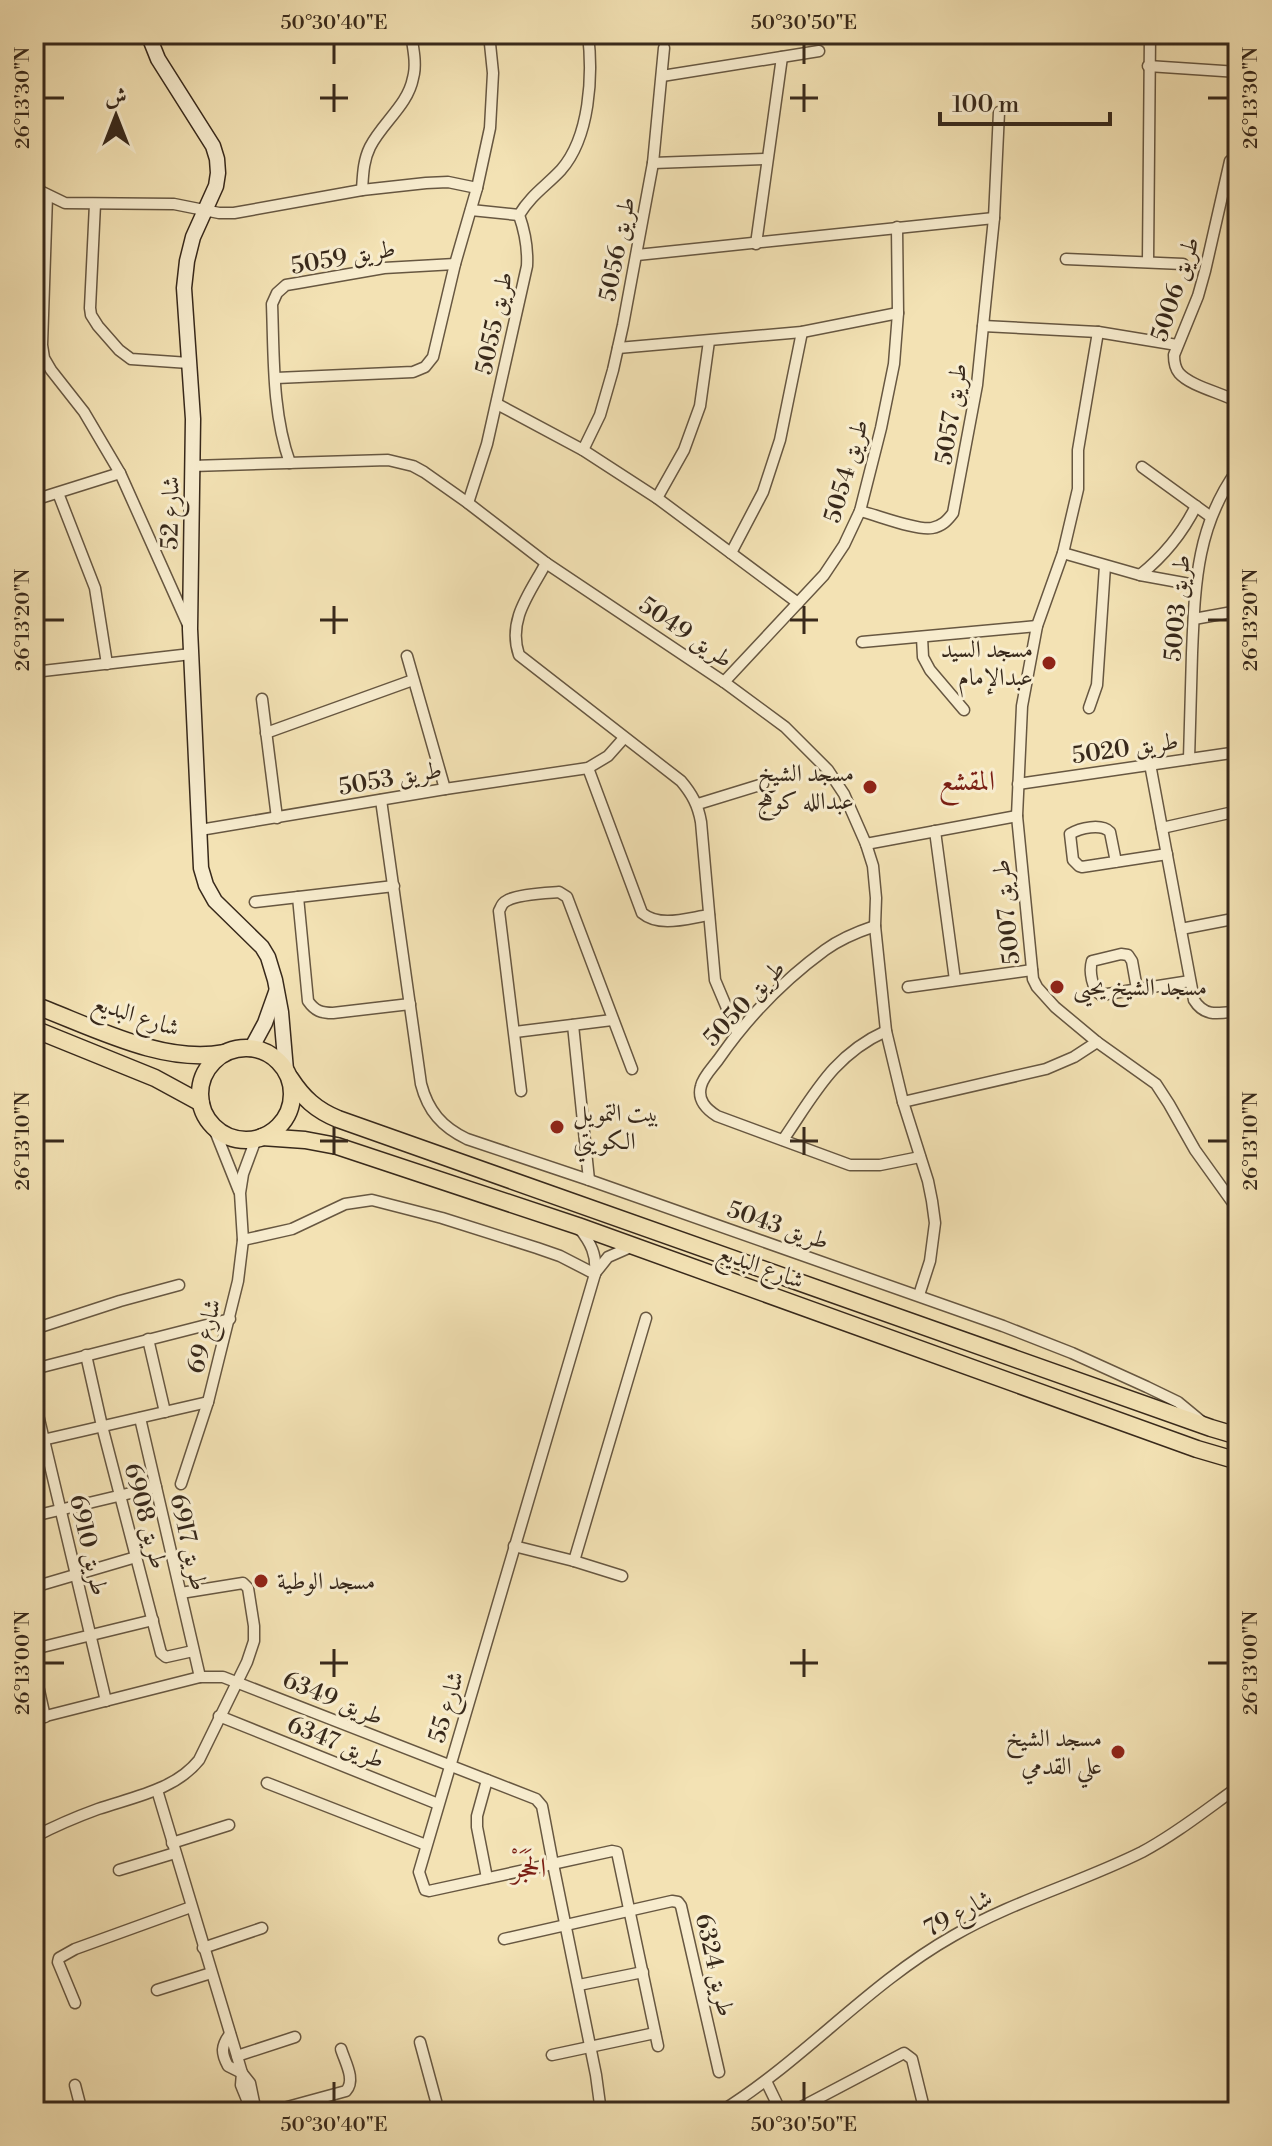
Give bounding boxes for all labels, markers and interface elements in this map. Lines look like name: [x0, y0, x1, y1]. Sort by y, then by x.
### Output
text: 50°30'40"E: [280, 11, 388, 36]
text: 50°30'50"E: [751, 11, 857, 36]
text: 26°13'30"N: [11, 47, 36, 149]
text: 26°13'30"N: [1239, 47, 1264, 149]
north arrow: [76, 76, 156, 156]
scale bar: [940, 76, 1110, 126]
text: ش: [105, 84, 127, 111]
text: 100 m: [952, 90, 1019, 120]
street label: طريق 5056: [593, 194, 643, 304]
street label: طريق 5006: [1145, 233, 1207, 346]
street label: طريق 5059: [288, 234, 398, 282]
street label: طريق 5055: [469, 269, 521, 377]
street label: طريق 5057: [929, 361, 975, 467]
street label: طريق 5054: [818, 416, 876, 526]
street label: شارع 52: [155, 476, 191, 550]
street label: طريق 5003: [1158, 553, 1198, 663]
text: 26°13'20"N: [11, 569, 36, 671]
text: 26°13'20"N: [1239, 569, 1264, 671]
street label: طريق 5049: [633, 591, 738, 675]
place label: مسجد السيد عبدالإمام: [941, 635, 1033, 698]
marker: مسجد السيد عبدالإمام: [1040, 654, 1058, 672]
street label: طريق 5020: [1070, 727, 1180, 771]
street label: طريق 5053: [336, 755, 444, 803]
place label: مسجد الشيخ عبدالله كوهج: [757, 759, 854, 821]
district label: المقشع: [939, 764, 995, 806]
marker: مسجد الشيخ عبدالله كوهج: [861, 778, 879, 796]
street label: طريق 5007: [987, 858, 1027, 966]
street label: طريق 5050: [697, 954, 792, 1053]
place label: مسجد الشيخ يحيى: [1073, 973, 1207, 1008]
marker: مسجد الشيخ يحيى: [1048, 978, 1066, 996]
street label: شارع البديع: [87, 988, 183, 1050]
text: 26°13'10"N: [11, 1091, 36, 1190]
text: 26°13'10"N: [1239, 1091, 1264, 1190]
place label: بيت التمويل الكويتي: [573, 1099, 659, 1163]
marker: بيت التمويل الكويتي: [548, 1118, 566, 1136]
street label: طريق 5043: [723, 1195, 832, 1257]
street label: شارع البديع: [711, 1238, 808, 1302]
street label: شارع 69: [181, 1296, 233, 1378]
street label: طريق 6908: [116, 1460, 174, 1573]
street label: طريق 6917: [162, 1491, 214, 1594]
street label: طريق 6910: [62, 1492, 114, 1599]
place label: مسجد الوطية: [277, 1567, 375, 1597]
marker: مسجد الوطية: [252, 1572, 270, 1590]
text: 26°13'00"N: [11, 1611, 36, 1715]
text: 26°13'00"N: [1239, 1611, 1264, 1715]
street label: طريق 6349: [278, 1665, 387, 1733]
street label: شارع 55: [422, 1668, 475, 1748]
street label: طريق 6347: [283, 1710, 389, 1776]
place label: مسجد الشيخ علي القدمي: [1006, 1724, 1102, 1789]
marker: مسجد الشيخ علي القدمي: [1109, 1743, 1127, 1761]
district label: الحَجَرْ: [509, 1847, 546, 1886]
street label: شارع 79: [919, 1884, 1000, 1948]
street label: طريق 6324: [688, 1911, 740, 2020]
text: 50°30'40"E: [280, 2113, 388, 2138]
text: 50°30'50"E: [751, 2113, 857, 2138]

